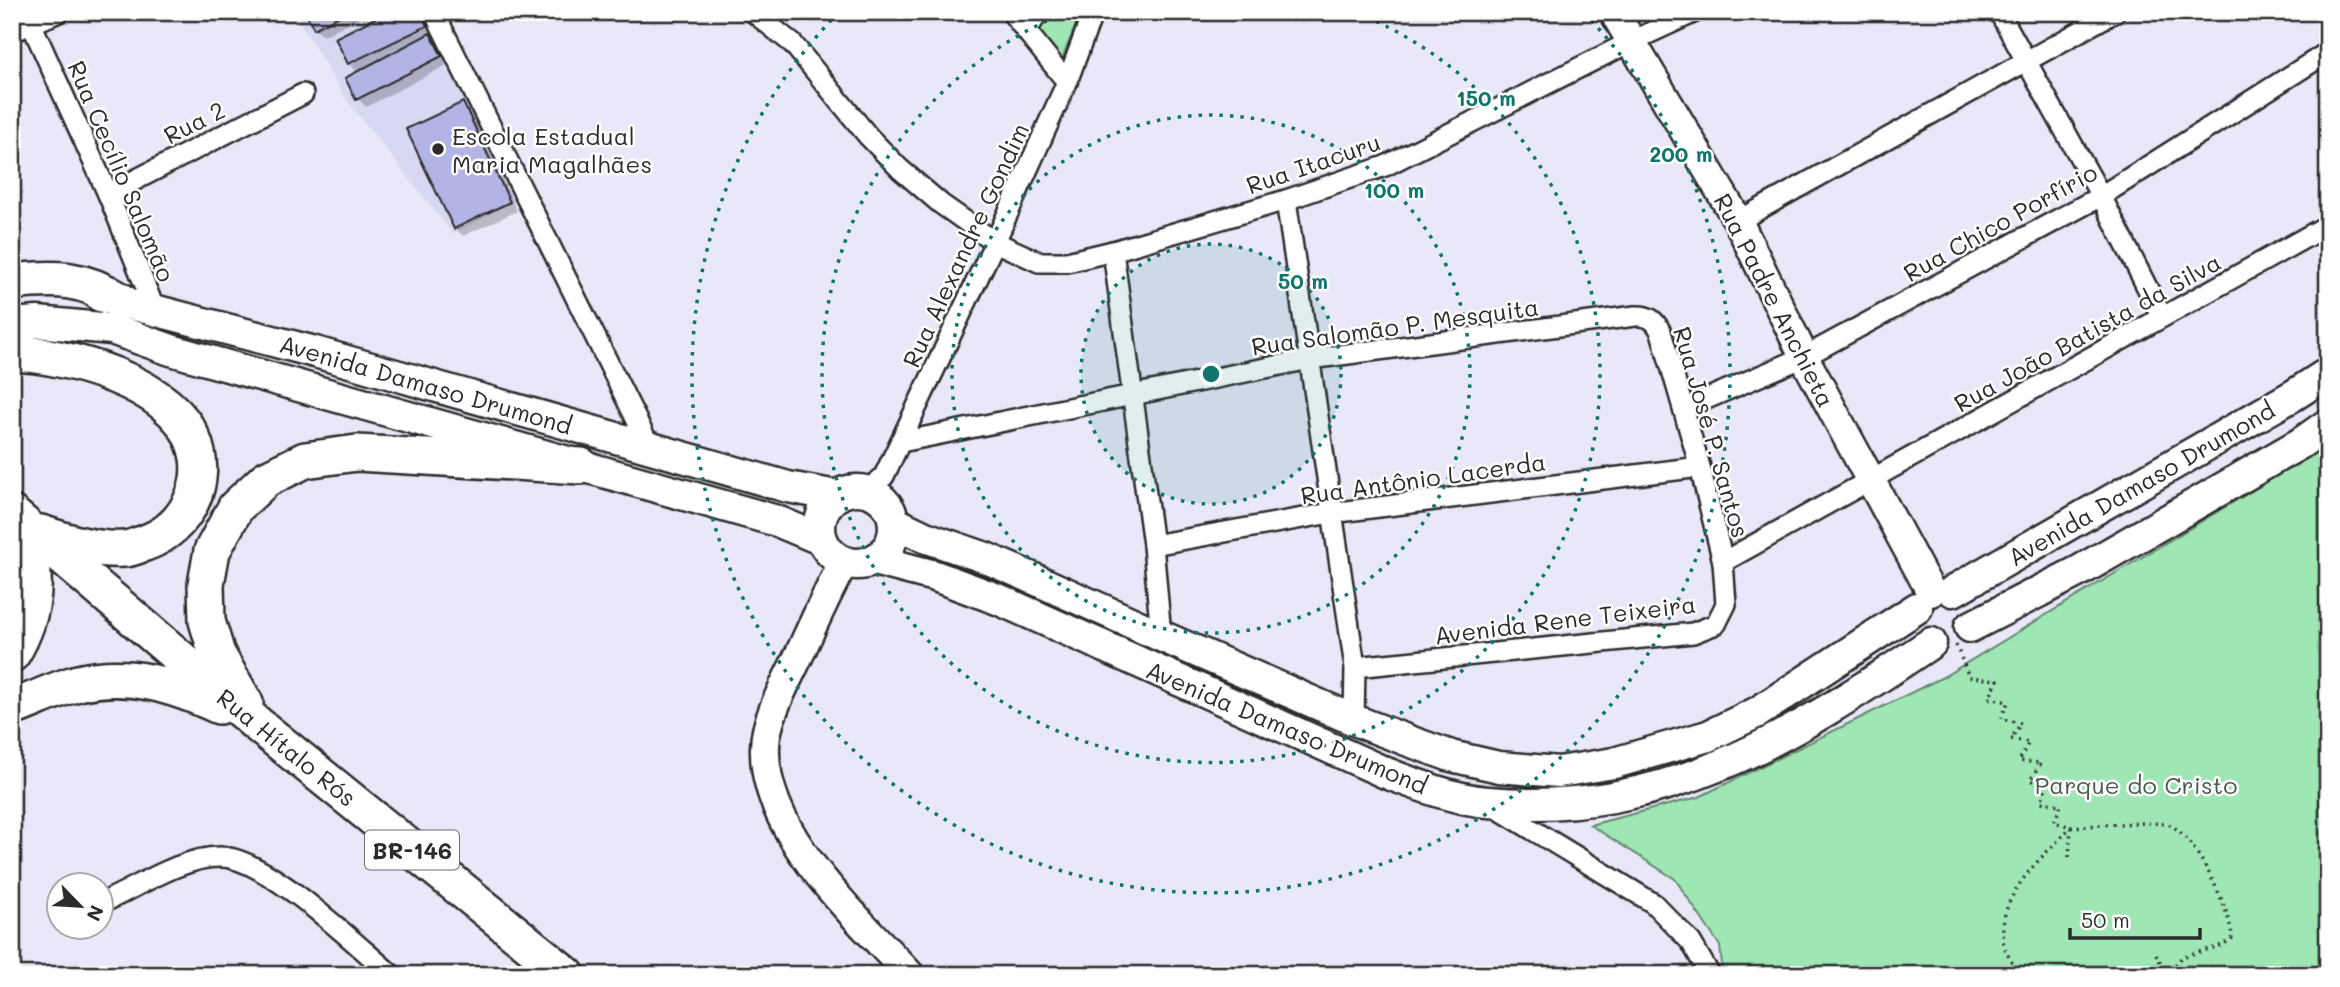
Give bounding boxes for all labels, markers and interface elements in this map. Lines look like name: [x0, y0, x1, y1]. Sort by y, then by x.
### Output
street label: Rua Cecílio Salomão: [61, 56, 183, 286]
text: 150 m: [1456, 84, 1516, 111]
street label: Rua 2: [158, 94, 230, 150]
street label: Rua Alexandre Gondim: [895, 118, 1035, 372]
place label: Escola Estadual Maria Magalhães: [452, 120, 652, 179]
street label: Rua Itacuru: [1242, 126, 1384, 200]
text: 200 m: [1650, 140, 1712, 167]
marker: Escola Estadual Maria Magalhães: [430, 141, 446, 157]
street label: Rua Chico Porfírio: [1898, 156, 2102, 288]
text: 100 m: [1364, 176, 1424, 203]
street label: Rua Padre Anchieta: [1708, 188, 1842, 412]
street label: Rua João Batista da Silva: [1948, 246, 2226, 418]
text: 50 m: [1278, 267, 1328, 294]
street label: Rua Salomão P. Mesquita: [1249, 290, 1541, 362]
street label: Rua José P. Santos: [1667, 323, 1757, 541]
street label: Avenida Damaso Drumond: [276, 327, 576, 441]
centre of rings: [1199, 362, 1223, 386]
street label: Avenida Damaso Drumond: [2002, 394, 2280, 572]
street label: Rua Antônio Lacerda: [1298, 445, 1548, 511]
street label: Avenida Rene Teixeira: [1432, 588, 1698, 650]
street label: Avenida Damaso Drumond: [1142, 654, 1432, 800]
street label: Rua Hítalo Rós: [211, 681, 363, 813]
park label: Parque do Cristo: [2035, 769, 2237, 800]
road number: BR-146: [365, 830, 459, 870]
north arrow: [46, 872, 116, 942]
scale bar: [2070, 896, 2200, 940]
text: N: [81, 902, 110, 925]
text: 50 m: [2081, 906, 2130, 933]

